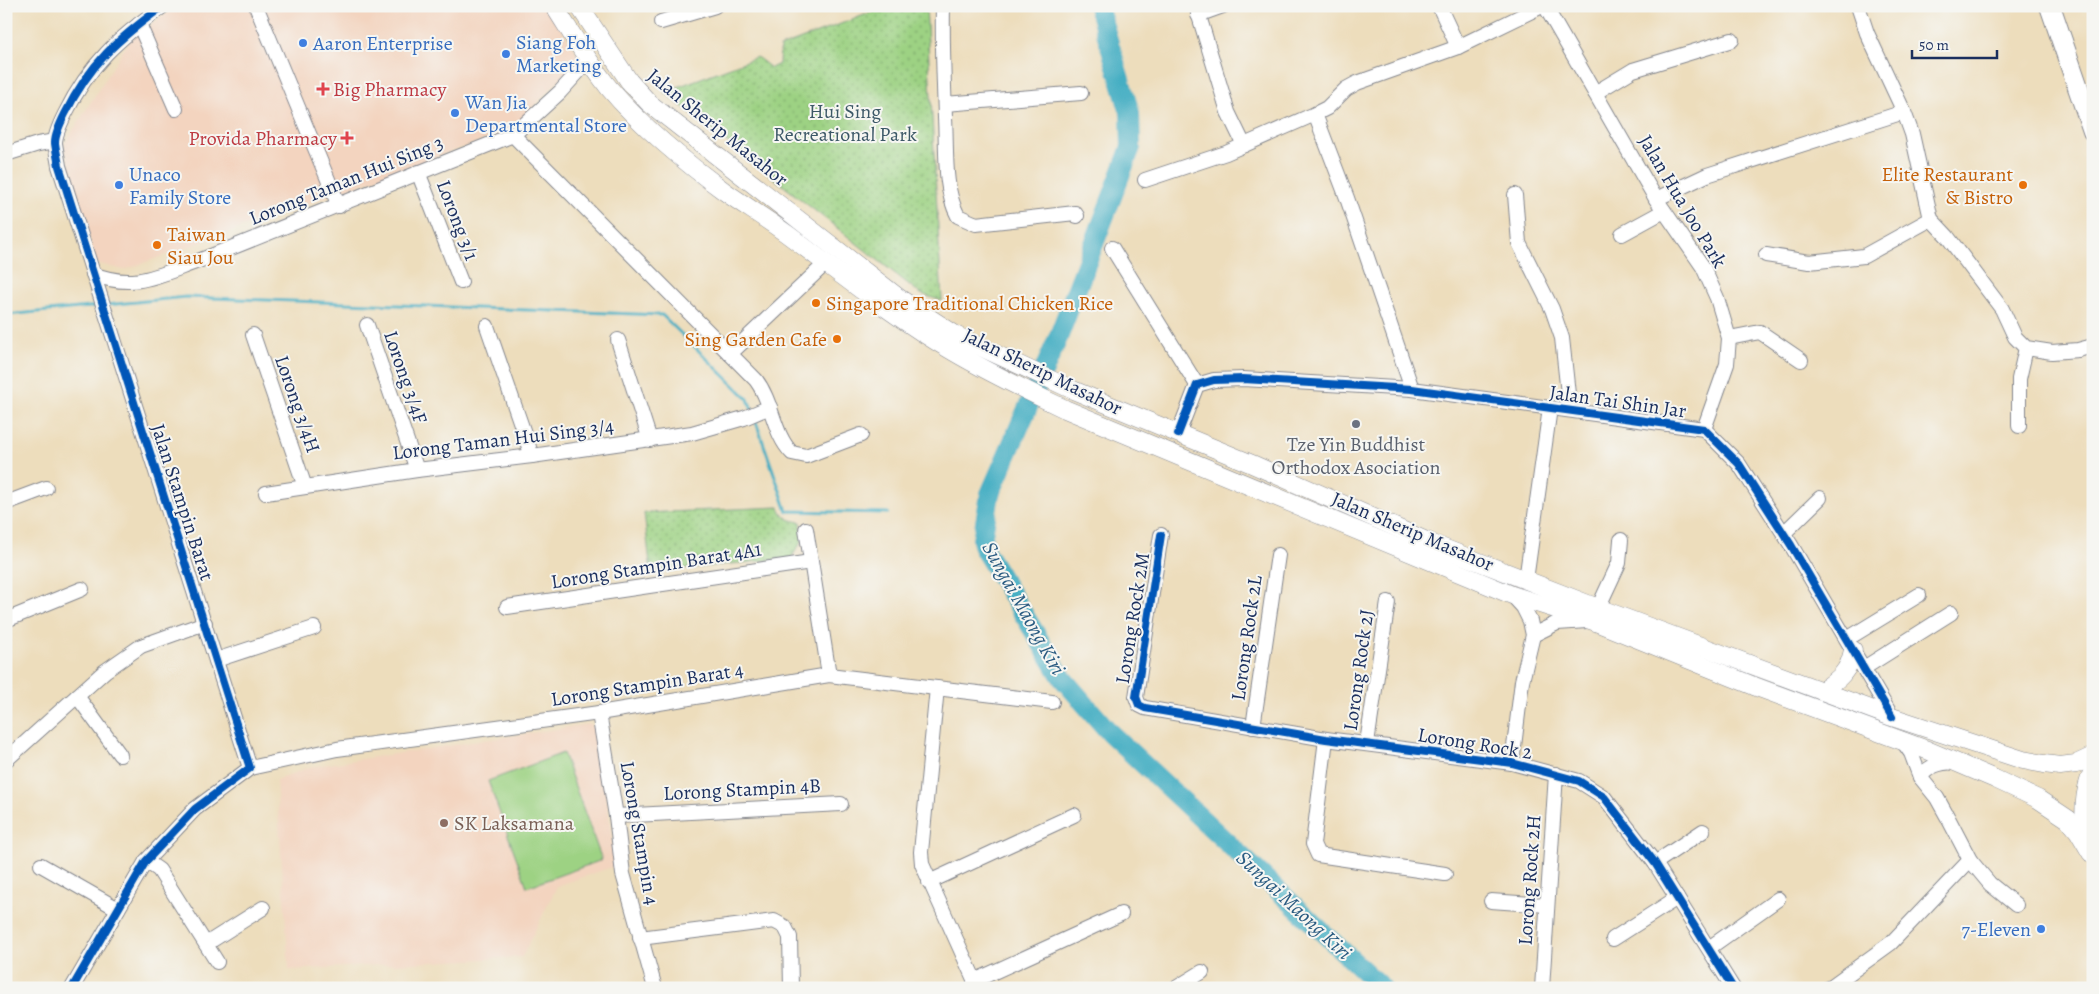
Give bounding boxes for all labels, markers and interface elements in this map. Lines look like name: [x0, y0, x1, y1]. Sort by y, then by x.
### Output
scale bar: [1912, 28, 1996, 60]
place label: Siang Foh Marketing: [516, 29, 601, 79]
place label: Aaron Enterprise: [312, 30, 453, 57]
text: 50 m: [1919, 35, 1949, 55]
marker: Aaron Enterprise: [297, 37, 309, 49]
marker: Siang Foh Marketing: [500, 48, 512, 60]
street label: Jalan Sherip Masahor: [642, 62, 794, 193]
place label: Big Pharmacy: [333, 76, 447, 103]
marker: Big Pharmacy: [317, 83, 329, 95]
place label: Wan Jia Departmental Store: [464, 89, 627, 139]
park label: Hui Sing Recreational Park: [773, 98, 917, 148]
marker: Wan Jia Departmental Store: [449, 107, 461, 119]
place label: Provida Pharmacy: [188, 125, 338, 152]
street label: Lorong Taman Hui Sing 3: [245, 129, 447, 232]
street label: Jalan Hua Joo Park: [1632, 130, 1733, 273]
marker: Provida Pharmacy: [341, 132, 353, 144]
place label: Unaco Family Store: [129, 161, 231, 211]
place label: Elite Restaurant & Bistro: [1881, 161, 2013, 211]
street label: Lorong 3/1: [430, 176, 485, 264]
marker: Unaco Family Store: [113, 179, 125, 191]
marker: Elite Restaurant & Bistro: [2017, 179, 2029, 191]
place label: Taiwan Siau Jou: [167, 221, 234, 271]
marker: Taiwan Siau Jou: [151, 239, 163, 251]
place label: Singapore Traditional Chicken Rice: [826, 290, 1113, 317]
marker: Singapore Traditional Chicken Rice: [810, 297, 822, 309]
street label: Jalan Sherip Masahor: [959, 321, 1127, 422]
place label: Sing Garden Cafe: [684, 326, 827, 353]
street label: Lorong 3/4F: [377, 327, 434, 427]
marker: Sing Garden Cafe: [831, 333, 843, 345]
street label: Lorong 3/4H: [268, 352, 327, 457]
street label: Jalan Tai Shin Jar: [1548, 379, 1688, 424]
street label: Lorong Taman Hui Sing 3/4: [391, 413, 615, 466]
marker: Tze Yin Buddhist Orthodox Asociation: [1350, 418, 1362, 430]
street label: Jalan Stampin Barat: [144, 420, 221, 584]
place label: Tze Yin Buddhist Orthodox Asociation: [1272, 431, 1440, 481]
street label: Jalan Sherip Masahor: [1327, 485, 1498, 578]
street label: Lorong Stampin Barat 4A1: [549, 535, 763, 595]
water label: Sungai Maong Kiri: [976, 536, 1072, 680]
street label: Lorong Rock 2M: [1109, 550, 1156, 686]
street label: Lorong Rock 2L: [1224, 573, 1269, 702]
street label: Lorong Rock 2J: [1337, 608, 1380, 733]
street label: Lorong Stampin Barat 4: [549, 656, 745, 713]
street label: Lorong Rock 2: [1416, 721, 1535, 766]
street label: Lorong Stampin 4: [614, 759, 665, 907]
street label: Lorong Stampin 4B: [663, 772, 821, 807]
place label: SK Laksamana: [454, 810, 575, 837]
street label: Lorong Rock 2H: [1511, 814, 1548, 946]
marker: SK Laksamana: [438, 817, 450, 829]
water label: Sungai Maong Kiri: [1230, 844, 1358, 966]
place label: 7-Eleven: [1961, 916, 2031, 943]
marker: 7-Eleven: [2035, 923, 2047, 935]

